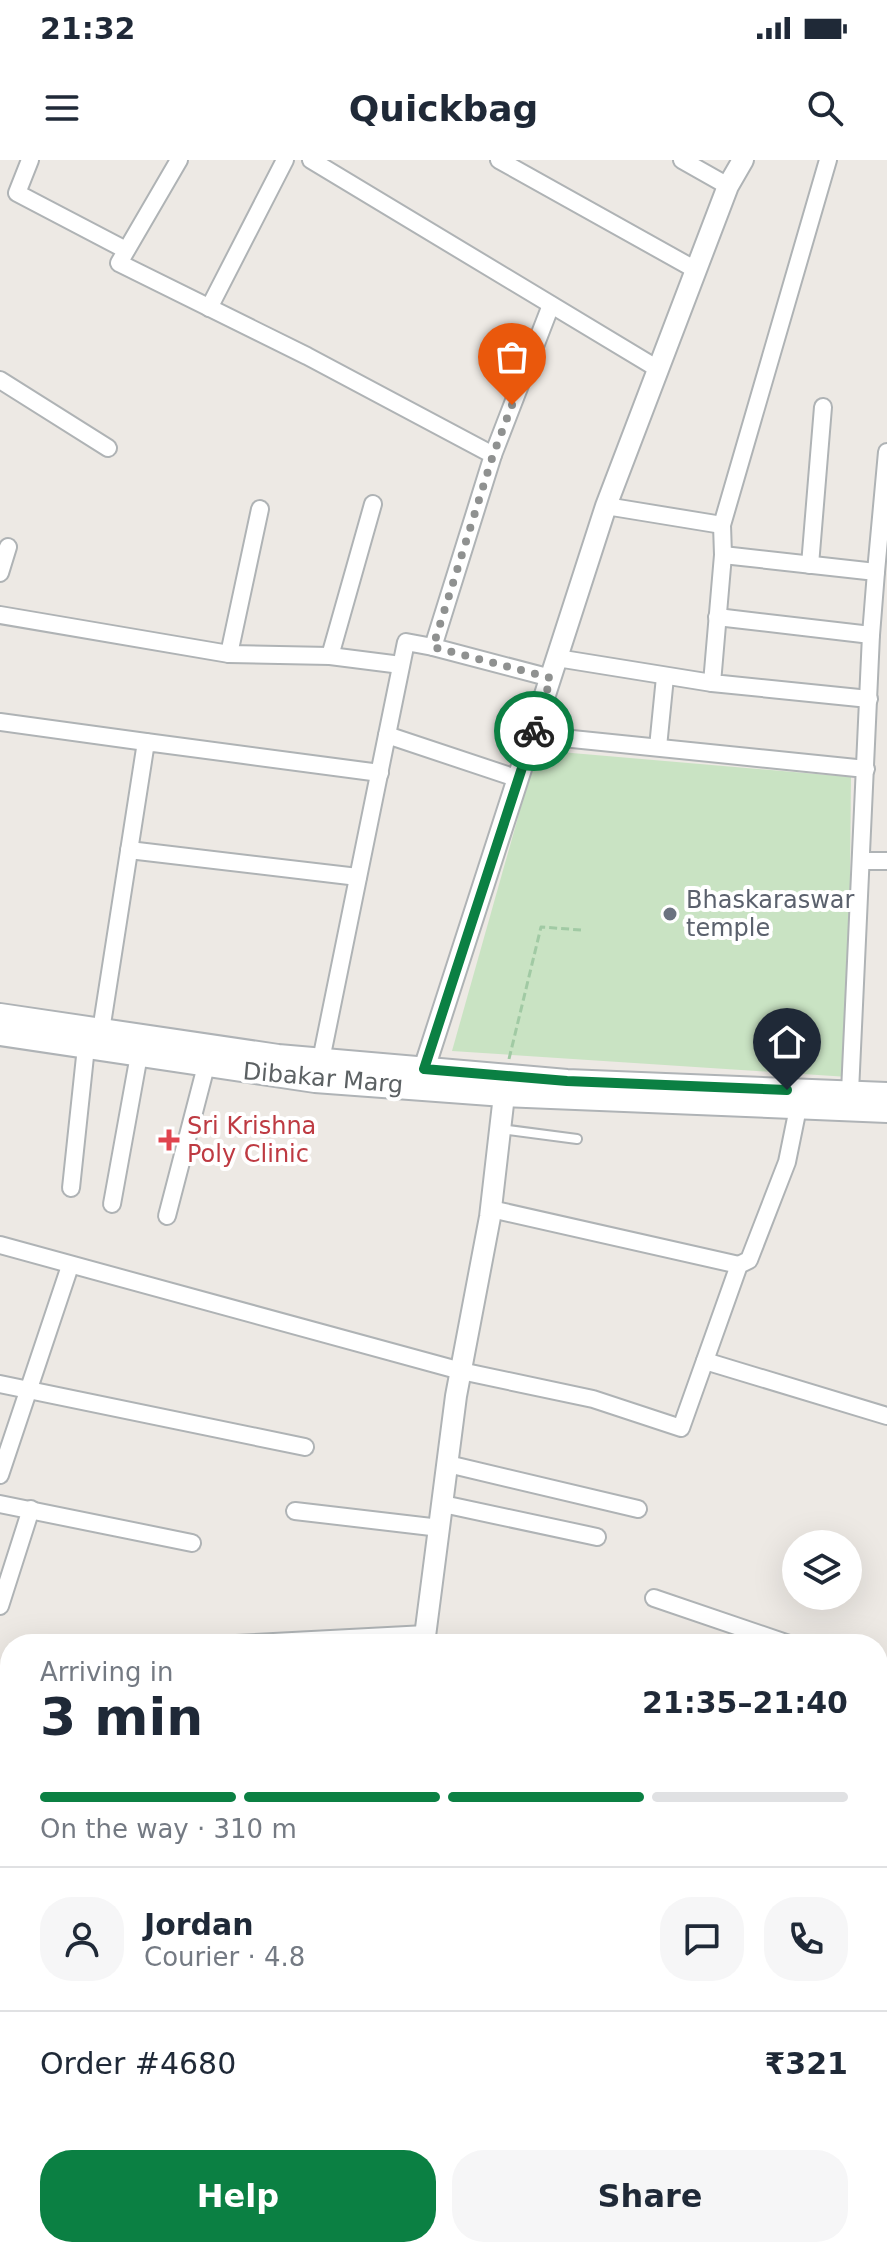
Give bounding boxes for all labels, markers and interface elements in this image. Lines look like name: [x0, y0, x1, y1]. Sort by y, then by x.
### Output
text: 21:32: [40, 11, 136, 46]
icon: menu: [40, 86, 84, 130]
icon: search: [803, 86, 847, 130]
text: Quickbag: [349, 88, 538, 129]
pin: [478, 323, 546, 405]
icon: bag: [490, 335, 534, 379]
courier: [494, 691, 574, 771]
icon: bike: [512, 709, 556, 753]
place label: Bhaskaraswar temple: [686, 886, 854, 942]
marker: Bhaskaraswar temple: [661, 905, 679, 923]
pin: [753, 1008, 821, 1090]
icon: home: [765, 1020, 809, 1064]
street label: Dibakar Marg: [242, 1057, 404, 1099]
place label: Sri Krishna Poly Clinic: [187, 1112, 316, 1168]
marker: Sri Krishna Poly Clinic: [158, 1129, 180, 1151]
map controls: [782, 1530, 862, 1610]
button: layers: [782, 1530, 862, 1610]
text: Arriving in: [40, 1657, 174, 1687]
text: 21:35–21:40: [642, 1685, 848, 1720]
text: 3 min: [40, 1687, 203, 1747]
text: On the way · 310 m: [40, 1814, 297, 1844]
button: person: [40, 1897, 124, 1981]
button: chat: [660, 1897, 744, 1981]
button: phone: [764, 1897, 848, 1981]
text: Jordan: [144, 1907, 254, 1942]
text: Courier · 4.8: [144, 1942, 305, 1972]
text: Order #4680: [40, 2046, 236, 2081]
text: ₹321: [765, 2046, 848, 2081]
button: Help: [40, 2150, 436, 2242]
button: Share: [452, 2150, 848, 2242]

